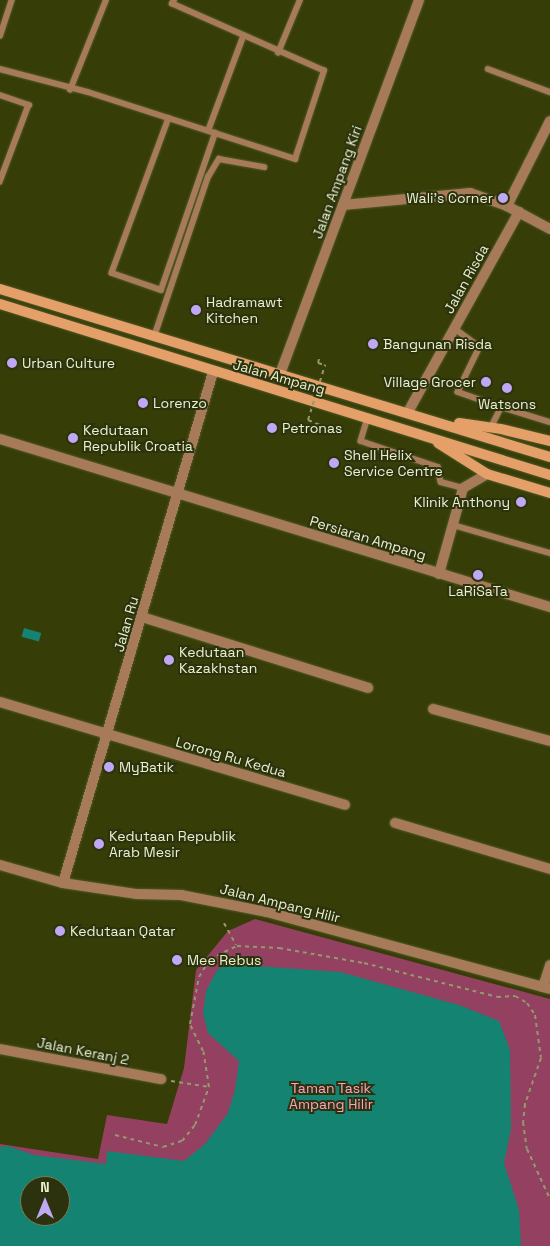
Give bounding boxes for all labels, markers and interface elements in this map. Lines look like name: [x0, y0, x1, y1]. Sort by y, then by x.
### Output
street label: Jalan Ampang Kiri: [309, 123, 365, 241]
place label: Wali's Corner: [406, 190, 493, 206]
marker: Wali's Corner: [497, 192, 509, 204]
street label: Jalan Risda: [440, 242, 492, 316]
place label: Hadramawt Kitchen: [206, 294, 283, 326]
marker: Hadramawt Kitchen: [190, 304, 202, 316]
place label: Bangunan Risda: [383, 336, 492, 352]
marker: Bangunan Risda: [367, 338, 379, 350]
place label: Urban Culture: [22, 355, 115, 371]
street label: Jalan Ampang: [231, 356, 327, 398]
marker: Urban Culture: [6, 357, 18, 369]
place label: Village Grocer: [383, 374, 476, 390]
marker: Village Grocer: [480, 376, 492, 388]
marker: Watsons: [501, 382, 513, 394]
place label: Lorenzo: [153, 395, 207, 411]
place label: Watsons: [478, 396, 536, 412]
marker: Lorenzo: [137, 397, 149, 409]
place label: Petronas: [282, 420, 342, 436]
place label: Kedutaan Republik Croatia: [83, 422, 193, 454]
marker: Petronas: [266, 422, 278, 434]
marker: Kedutaan Republik Croatia: [67, 432, 79, 444]
place label: Shell Helix Service Centre: [344, 447, 443, 480]
marker: Shell Helix Service Centre: [328, 457, 340, 469]
place label: Klinik Anthony: [414, 494, 510, 510]
marker: Klinik Anthony: [514, 495, 528, 509]
street label: Persiaran Ampang: [308, 512, 428, 564]
marker: LaRiSaTa: [472, 569, 484, 581]
place label: LaRiSaTa: [448, 583, 508, 599]
street label: Jalan Ru: [110, 594, 142, 654]
place label: Kedutaan Kazakhstan: [179, 644, 257, 676]
marker: Kedutaan Kazakhstan: [163, 654, 175, 666]
street label: Lorong Ru Kedua: [174, 733, 288, 781]
place label: MyBatik: [119, 759, 174, 775]
marker: MyBatik: [103, 761, 115, 773]
place label: Kedutaan Republik Arab Mesir: [109, 828, 236, 860]
marker: Kedutaan Republik Arab Mesir: [93, 838, 105, 850]
street label: Jalan Ampang Hilir: [218, 880, 342, 926]
place label: Kedutaan Qatar: [70, 923, 176, 939]
marker: Kedutaan Qatar: [54, 925, 66, 937]
place label: Mee Rebus: [187, 952, 261, 968]
marker: Mee Rebus: [171, 954, 183, 966]
street label: Jalan Keranj 2: [36, 1034, 130, 1068]
park label: Taman Tasik Ampang Hilir: [289, 1080, 373, 1112]
north arrow: [20, 1176, 70, 1226]
text: N: [40, 1178, 50, 1196]

